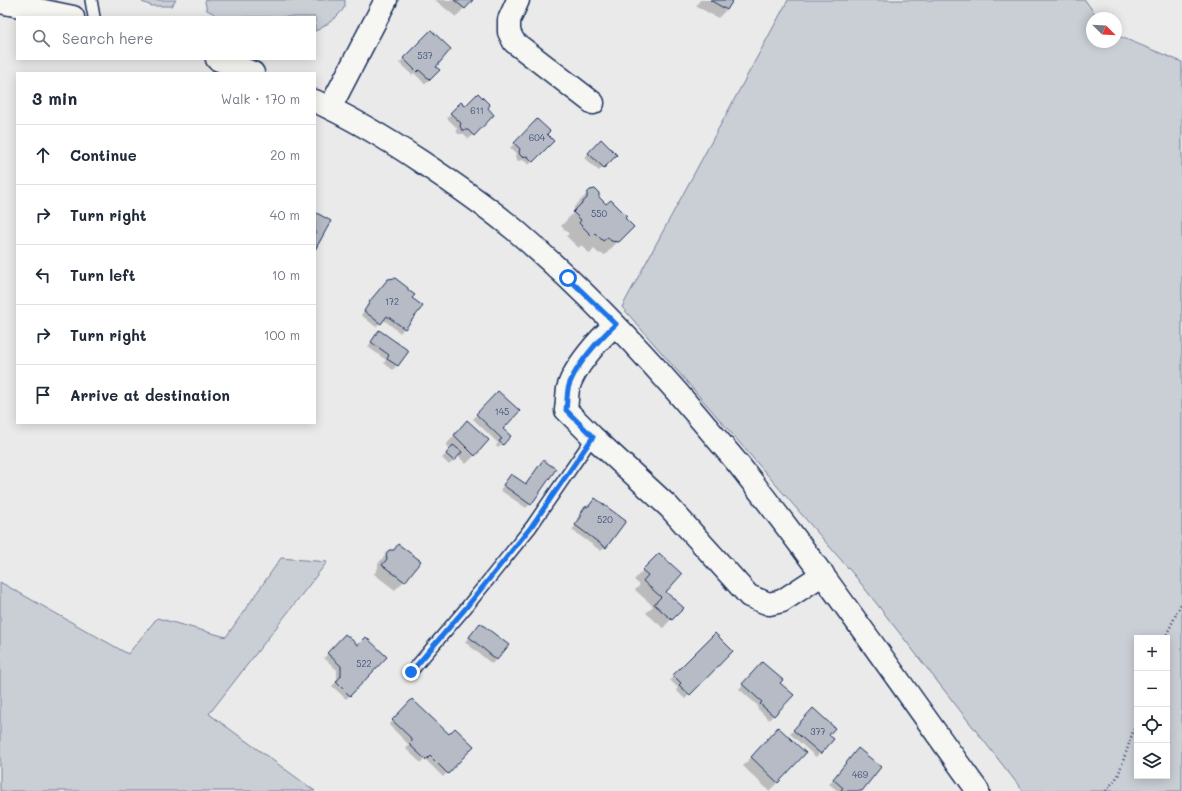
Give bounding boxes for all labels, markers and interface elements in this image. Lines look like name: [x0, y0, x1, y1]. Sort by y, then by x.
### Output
north arrow: [1086, 12, 1122, 48]
search box: [16, 16, 316, 60]
icon: search: [30, 27, 52, 49]
text: Search here: [62, 28, 153, 48]
house number: 537: [417, 50, 433, 61]
text: 3 min: [32, 87, 77, 109]
text: Walk · 170 m: [221, 90, 300, 107]
house number: 611: [470, 105, 484, 116]
house number: 604: [529, 132, 546, 143]
icon: ahead: [32, 144, 54, 166]
text: Continue: [70, 145, 137, 165]
text: 20 m: [270, 146, 300, 163]
icon: right: [32, 204, 54, 226]
text: Turn right: [70, 205, 147, 225]
text: 40 m: [270, 206, 300, 223]
house number: 550: [591, 208, 607, 219]
icon: left: [32, 264, 54, 286]
text: Turn left: [70, 265, 135, 285]
text: 10 m: [272, 266, 300, 283]
route start: [559, 269, 577, 287]
house number: 172: [385, 296, 399, 307]
icon: right: [32, 324, 54, 346]
text: Turn right: [70, 325, 147, 345]
text: 100 m: [264, 326, 300, 343]
icon: arrive: [32, 384, 54, 406]
text: Arrive at destination: [70, 385, 230, 405]
house number: 145: [495, 406, 509, 417]
house number: 520: [597, 514, 613, 525]
map controls: [1134, 635, 1170, 779]
button: +: [1134, 635, 1170, 671]
house number: 522: [356, 658, 372, 669]
route end: [402, 663, 420, 681]
button: −: [1134, 671, 1170, 707]
button: locate: [1134, 707, 1170, 743]
house number: 377: [810, 726, 826, 737]
button: layers: [1134, 743, 1170, 779]
house number: 469: [852, 769, 869, 780]

